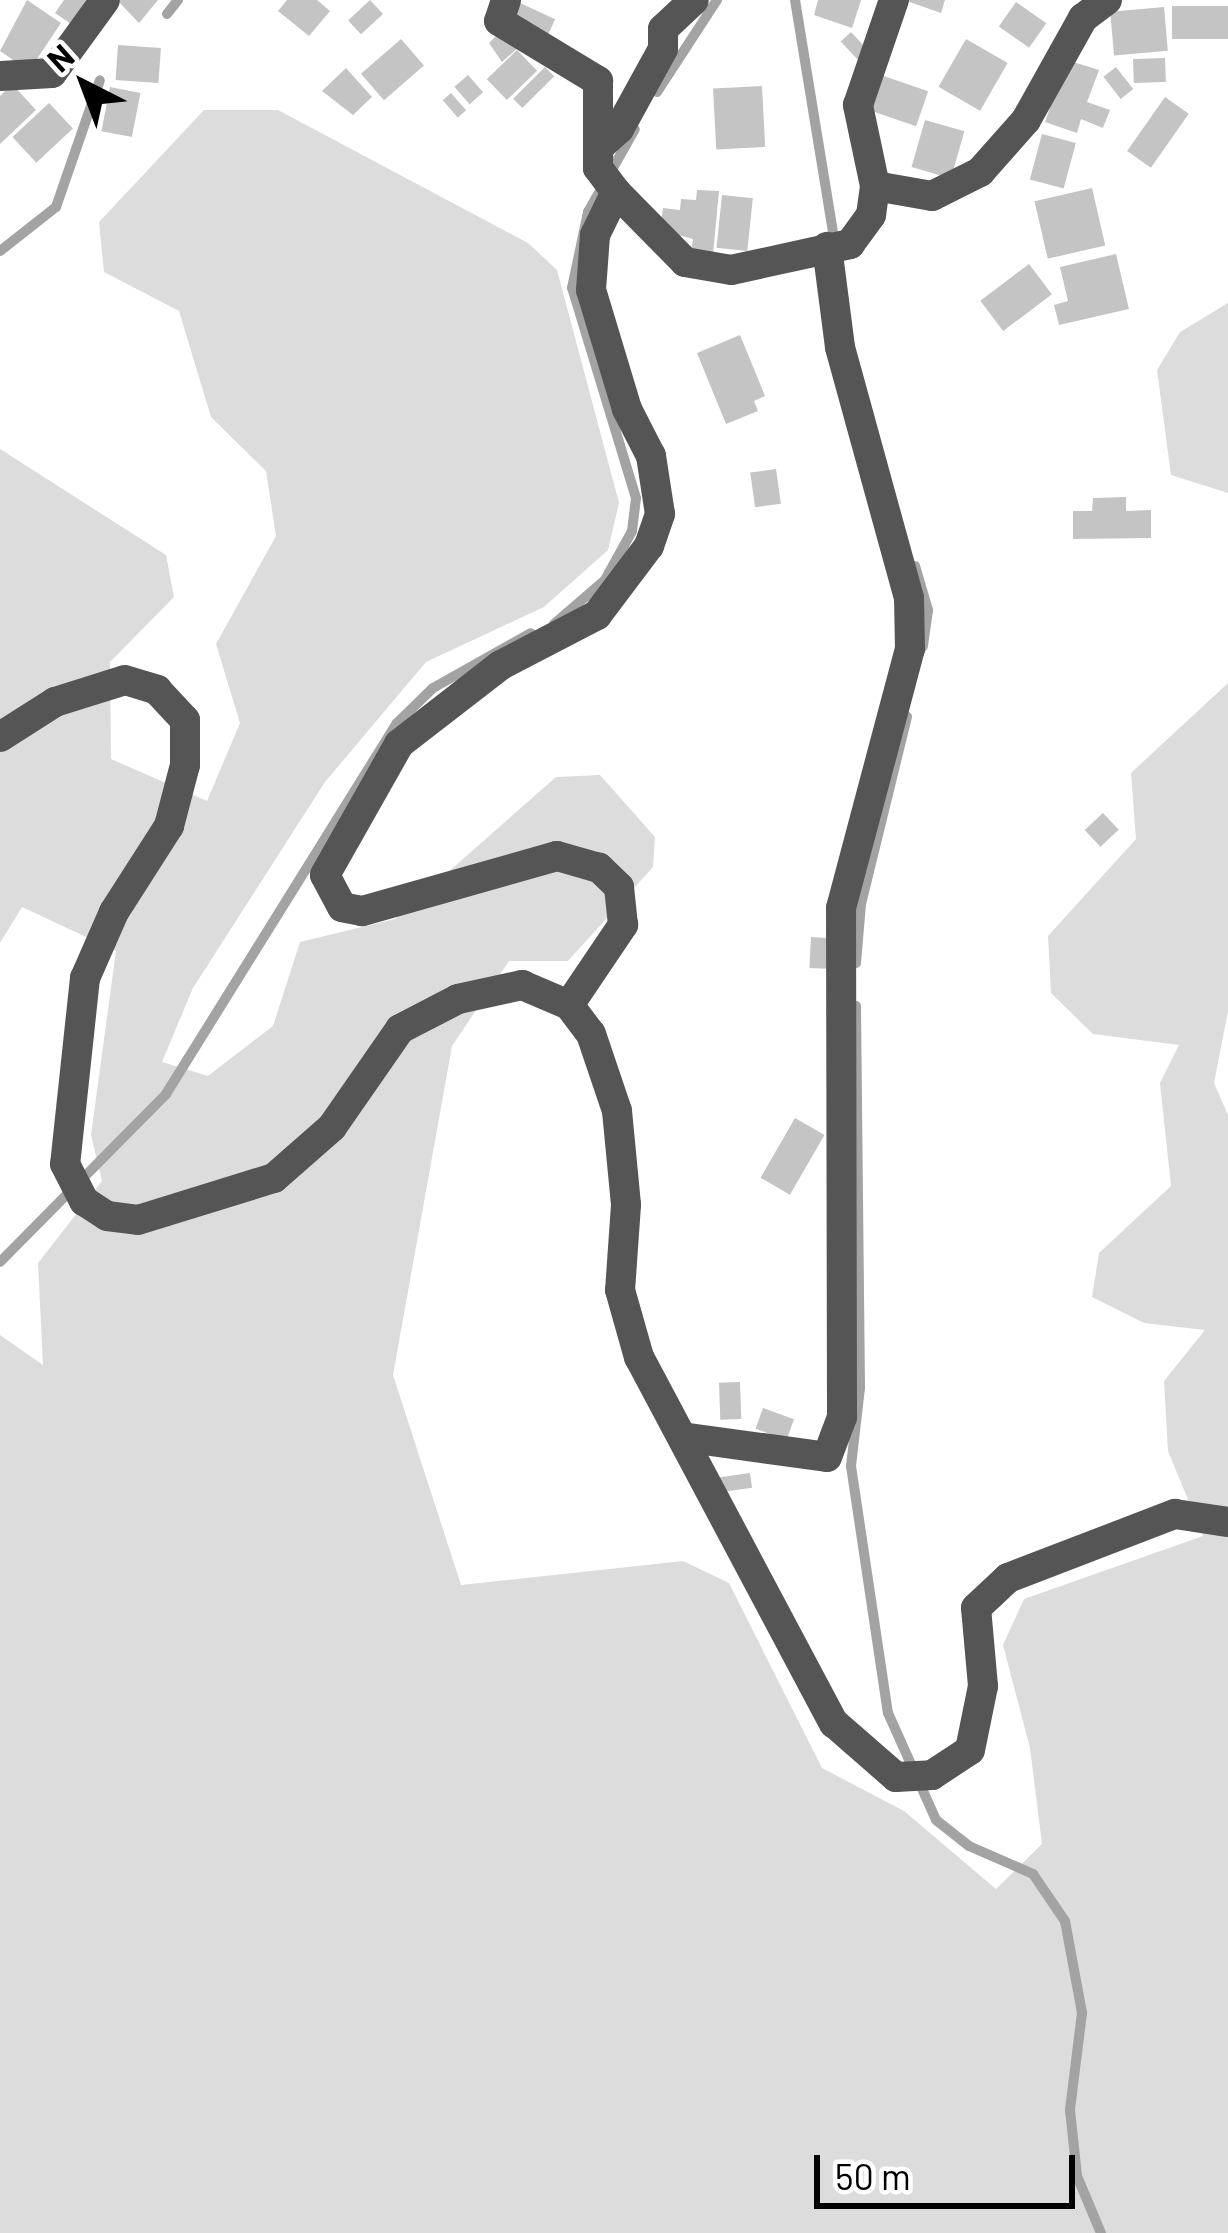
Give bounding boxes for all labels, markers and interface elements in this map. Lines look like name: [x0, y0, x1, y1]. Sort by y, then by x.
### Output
north arrow: [24, 24, 144, 144]
text: N: [38, 35, 81, 79]
scale bar: [820, 2131, 1081, 2205]
text: 50 m: [835, 2154, 911, 2197]

